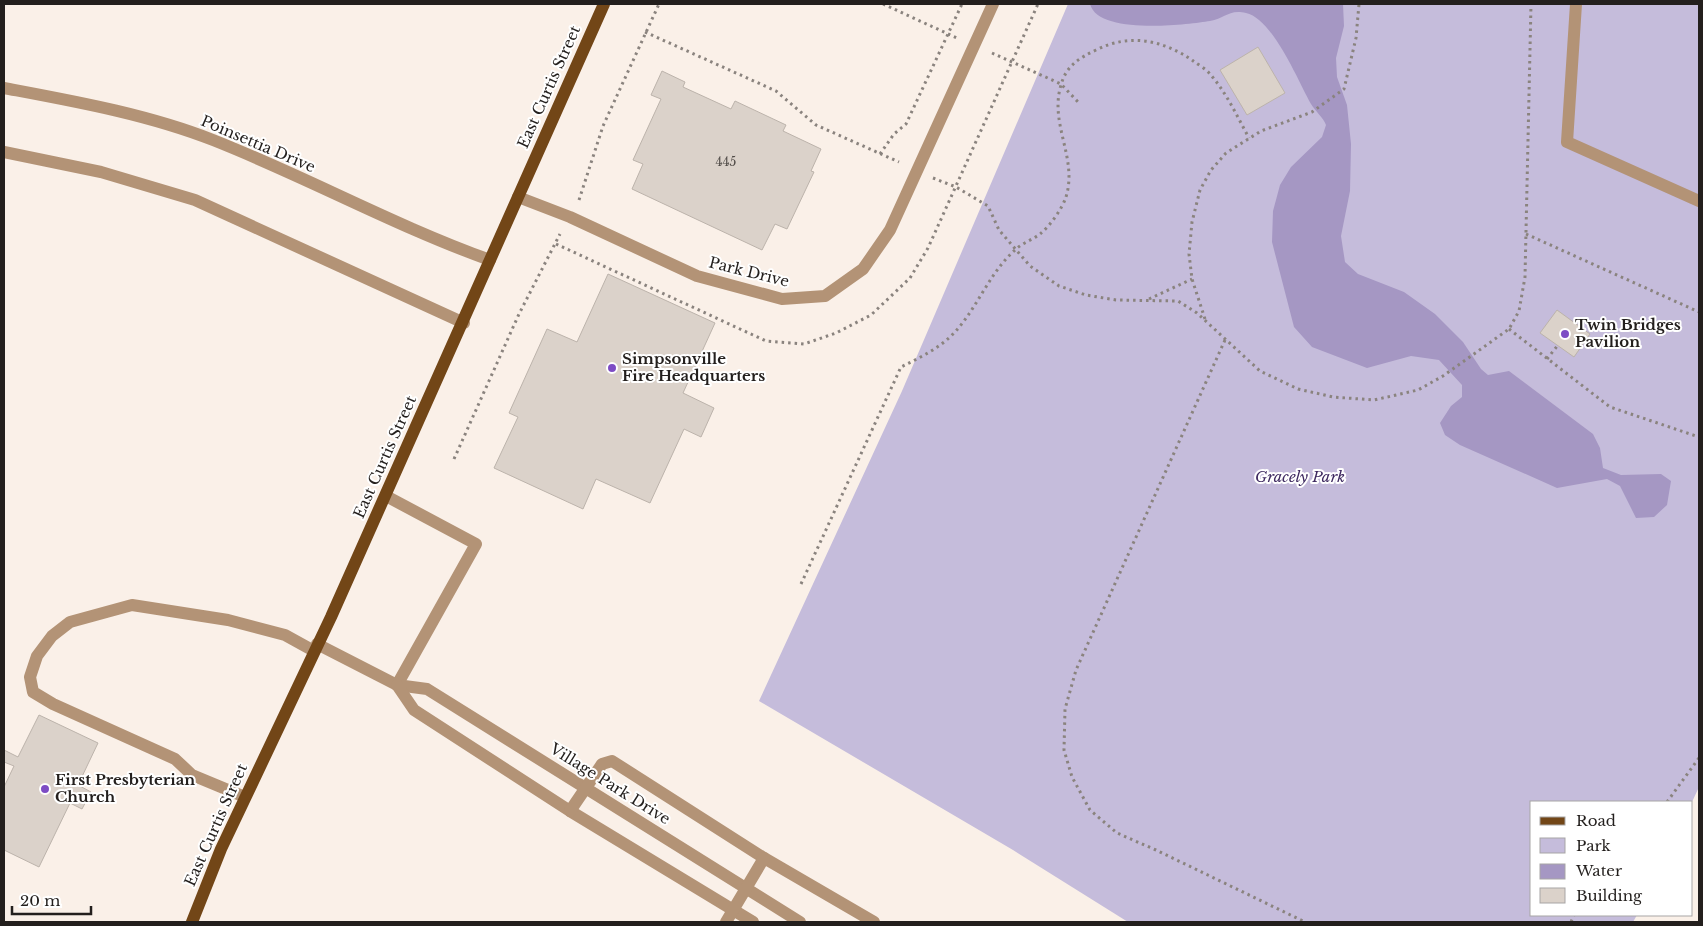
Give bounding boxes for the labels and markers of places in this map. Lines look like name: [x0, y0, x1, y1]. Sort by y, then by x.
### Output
place label: Twin Bridges Pavilion: [1575, 315, 1681, 351]
marker: Twin Bridges Pavilion: [1559, 328, 1571, 340]
place label: Simpsonville Fire Headquarters: [622, 349, 765, 385]
marker: Simpsonville Fire Headquarters: [606, 362, 618, 374]
place label: First Presbyterian Church: [55, 770, 195, 806]
marker: First Presbyterian Church: [39, 783, 51, 795]

